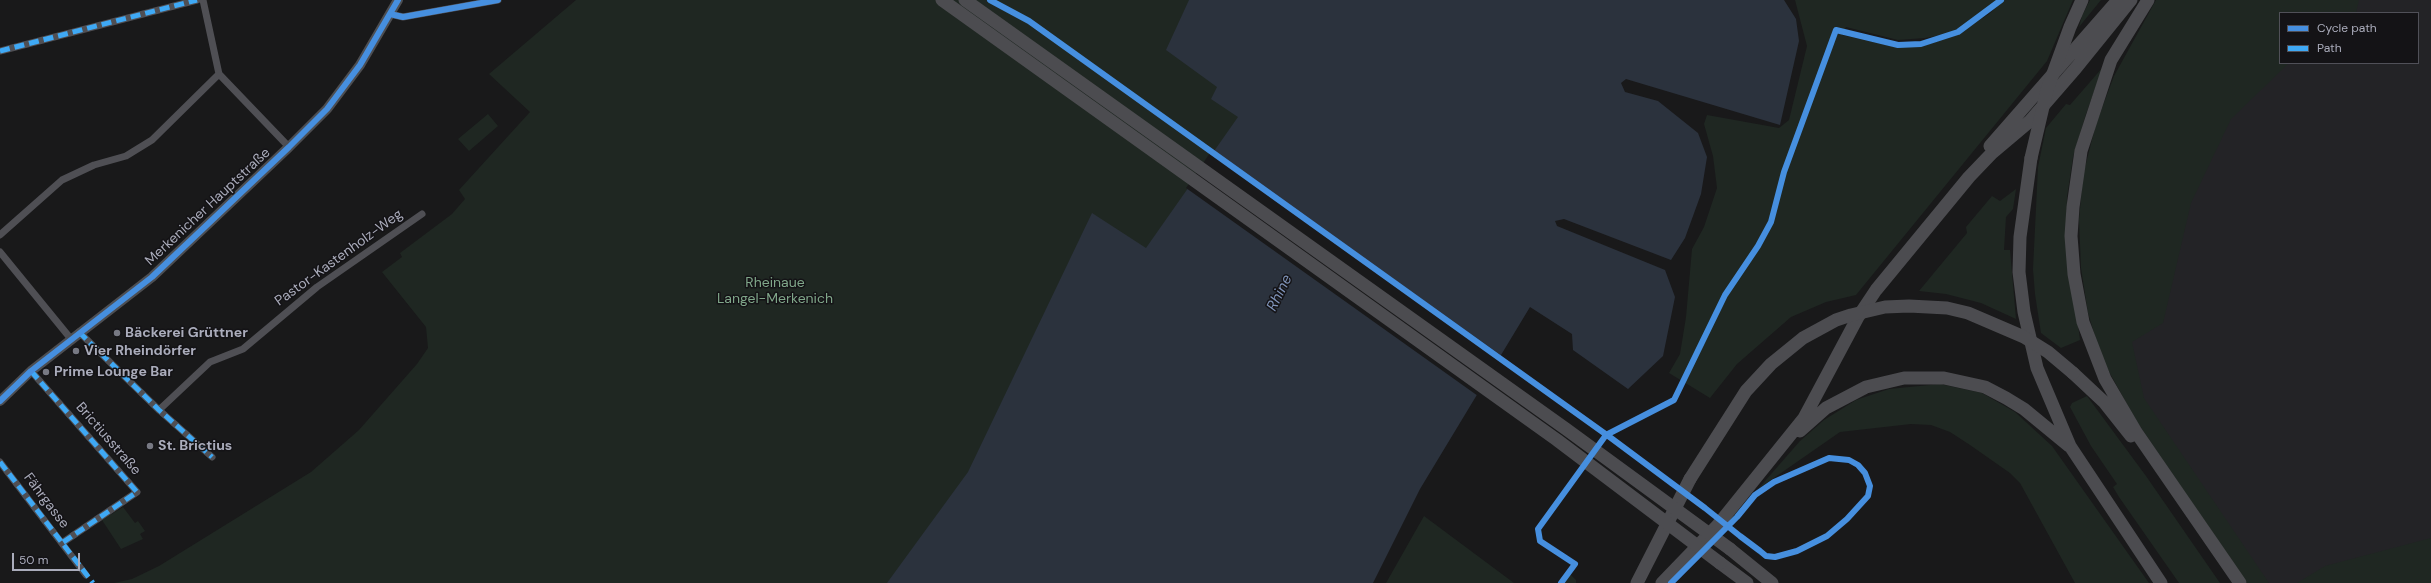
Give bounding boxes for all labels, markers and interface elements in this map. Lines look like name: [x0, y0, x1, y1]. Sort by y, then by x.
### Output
legend: [2279, 12, 2419, 64]
text: Cycle path: [2317, 20, 2377, 36]
text: Path: [2317, 40, 2342, 56]
street label: Merkenicher Hauptstraße: [142, 145, 274, 269]
street label: Pastor-Kastenholz-Weg: [272, 206, 406, 310]
water label: Rhine: [1264, 272, 1296, 314]
park label: Rheinaue Langel-Merkenich: [717, 275, 833, 308]
place label: Bäckerei Grüttner: [125, 325, 248, 341]
marker: Bäckerei Grüttner: [112, 328, 122, 338]
place label: Vier Rheindörfer: [84, 343, 196, 359]
marker: Vier Rheindörfer: [71, 346, 81, 356]
place label: Prime Lounge Bar: [54, 364, 173, 380]
marker: Prime Lounge Bar: [41, 367, 51, 377]
street label: Brictiusstraße: [72, 399, 144, 479]
place label: St. Brictius: [158, 438, 232, 454]
marker: St. Brictius: [145, 441, 155, 451]
street label: Fährgasse: [20, 470, 72, 532]
scale bar: [14, 545, 82, 571]
text: 50 m: [19, 552, 48, 568]

